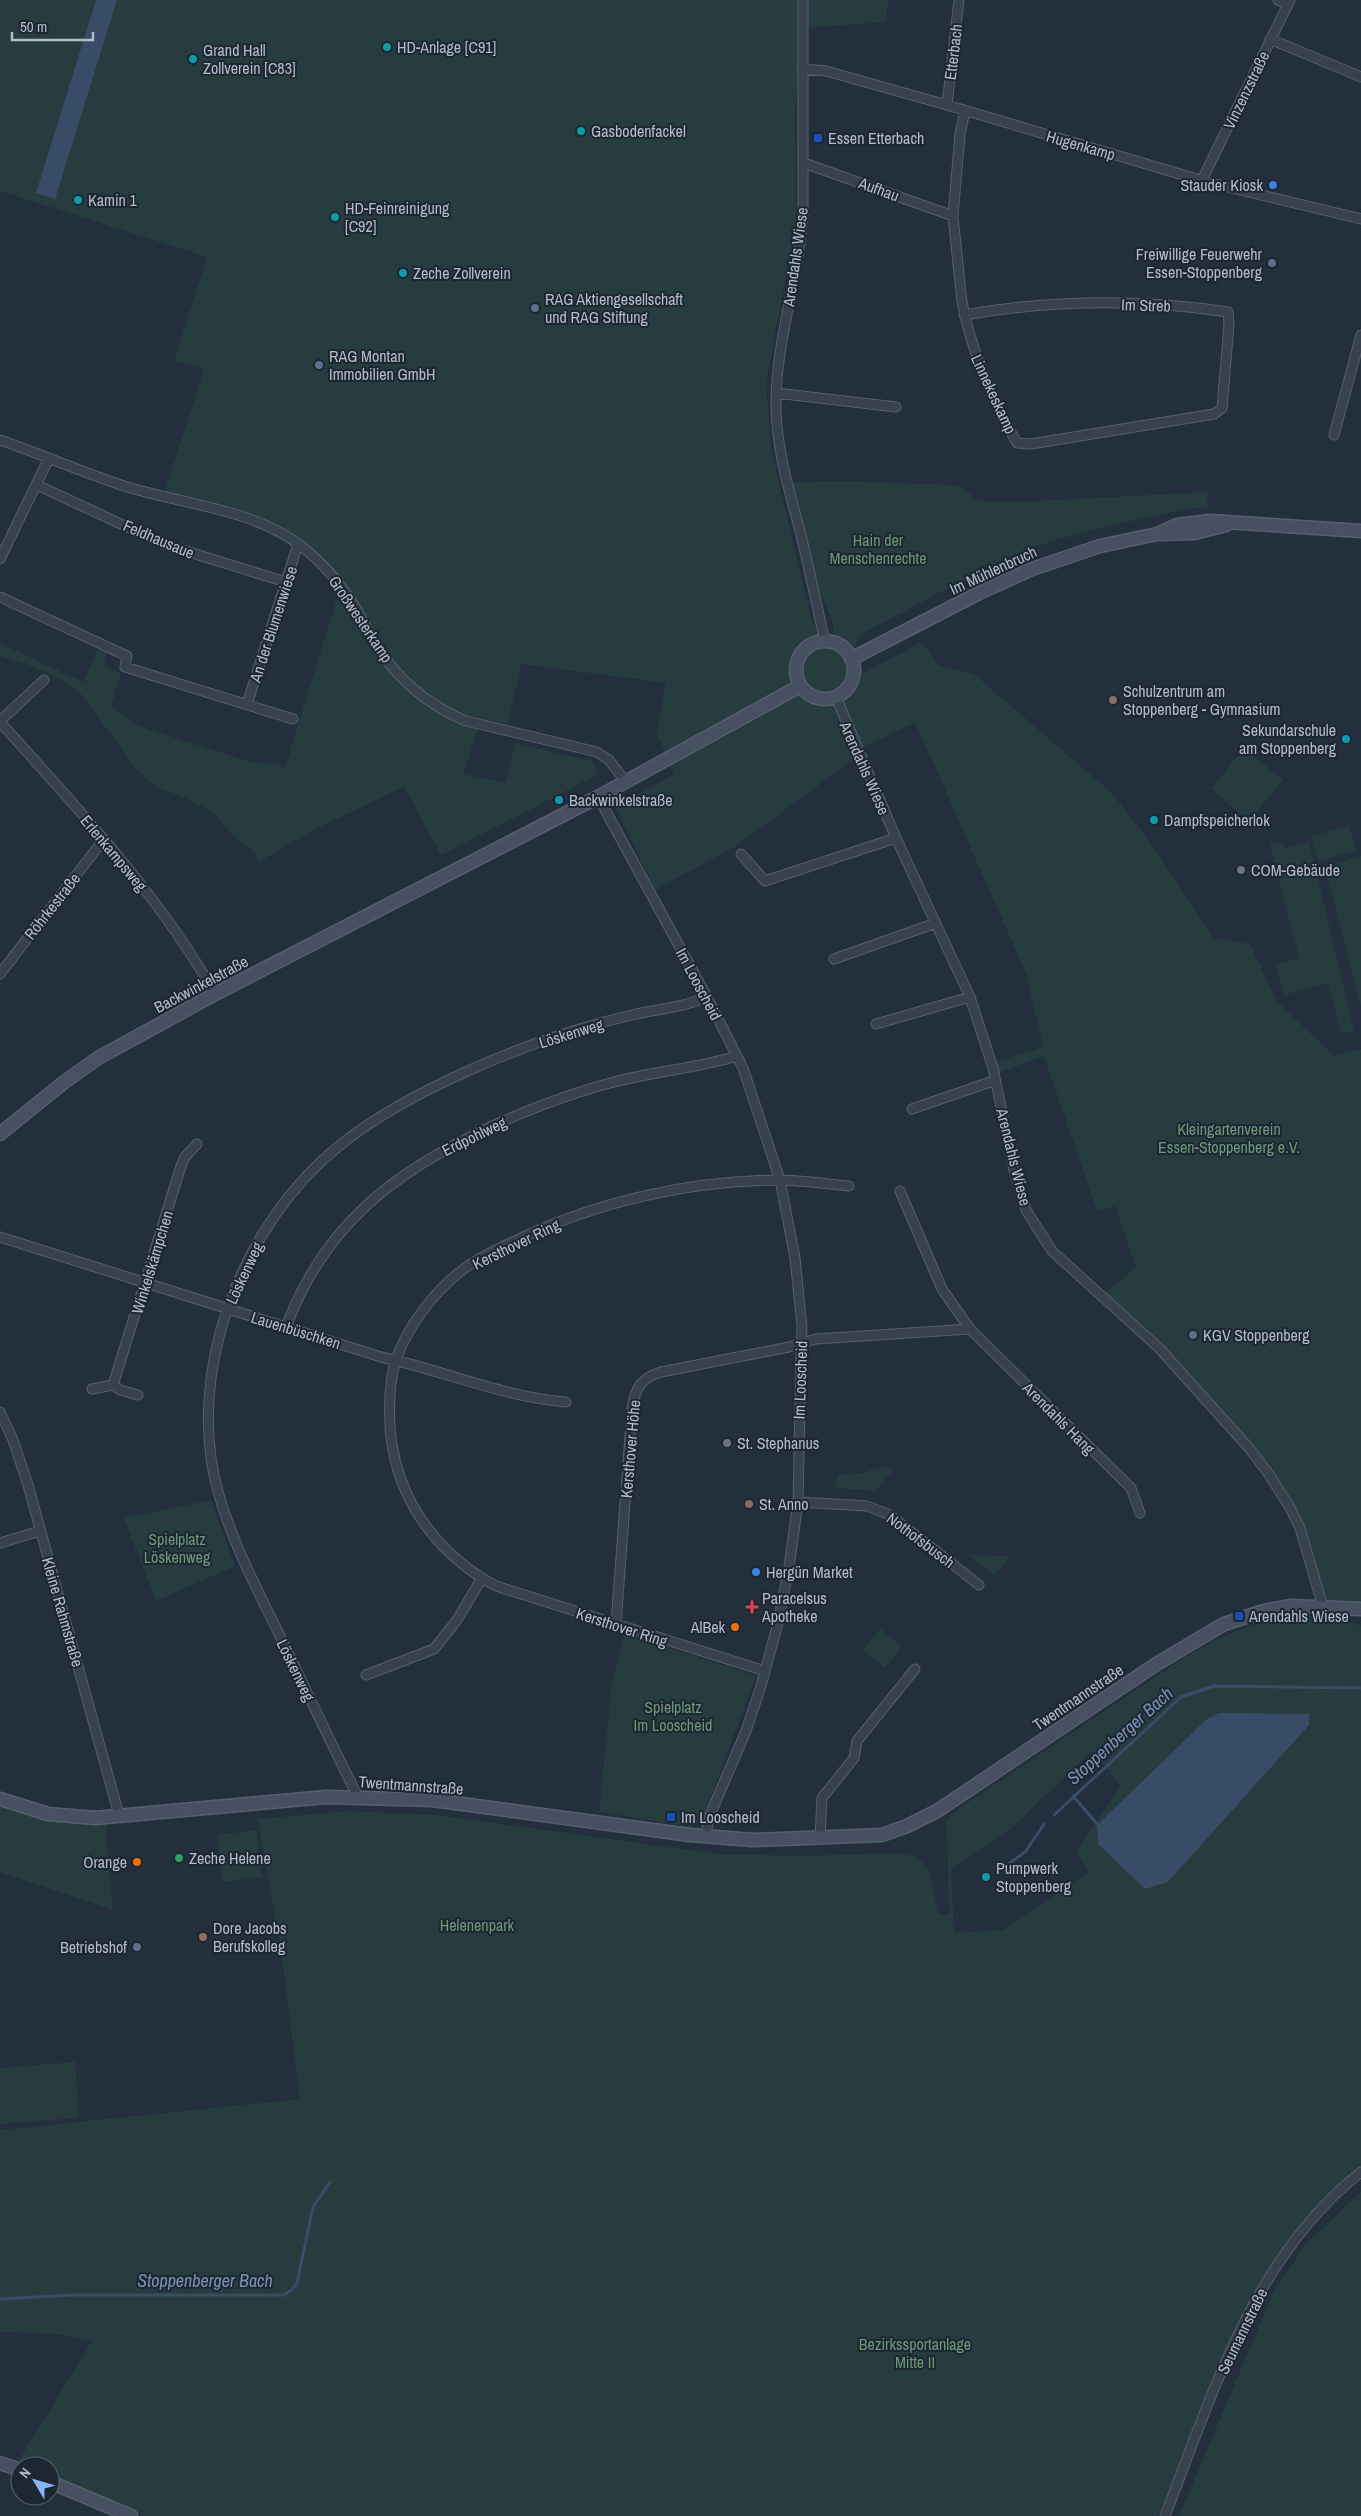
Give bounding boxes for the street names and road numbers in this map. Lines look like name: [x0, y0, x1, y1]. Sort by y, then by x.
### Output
street label: Etterbach: [939, 23, 967, 81]
street label: Vinzenzstraße: [1218, 47, 1274, 133]
street label: Hugenkamp: [1044, 125, 1118, 165]
street label: Aufhau: [855, 171, 902, 206]
street label: Arendahls Wiese: [777, 206, 813, 309]
street label: Im Streb: [1121, 293, 1171, 317]
street label: Linnekeskamp: [966, 351, 1022, 437]
street label: Feldhausaue: [120, 514, 198, 564]
street label: Im Mühlenbruch: [946, 540, 1040, 600]
street label: An der Blumenwiese: [244, 563, 302, 686]
street label: Großwesterkamp: [324, 571, 398, 667]
street label: Arendahls Wiese: [834, 717, 895, 818]
street label: Erlenkampsweg: [76, 810, 153, 896]
street label: Röhrkestraße: [19, 868, 85, 944]
street label: Im Looscheid: [671, 944, 727, 1024]
street label: Backwinkelstraße: [150, 950, 252, 1018]
street label: Löskenweg: [536, 1013, 607, 1053]
street label: Arendahls Wiese: [991, 1105, 1037, 1208]
street label: Erdpohlweg: [438, 1111, 511, 1161]
street label: Winkelskämpchen: [126, 1208, 178, 1316]
street label: Kersthover Ring: [469, 1213, 564, 1275]
street label: Löskenweg: [220, 1238, 268, 1308]
street label: Lauenbüschken: [248, 1306, 344, 1354]
street label: Im Looscheid: [788, 1340, 812, 1420]
street label: Arendahls Hang: [1017, 1376, 1101, 1460]
street label: Kersthover Höhe: [615, 1399, 645, 1499]
street label: Nothofsbusch: [882, 1507, 960, 1573]
street label: Kleine Rahmstraße: [37, 1555, 89, 1669]
street label: Kersthover Ring: [574, 1602, 671, 1652]
street label: Löskenweg: [272, 1635, 321, 1705]
street label: Twentmannstraße: [1028, 1659, 1128, 1735]
street label: Twentmannstraße: [358, 1770, 464, 1800]
street label: Seumannstraße: [1212, 2284, 1272, 2378]

